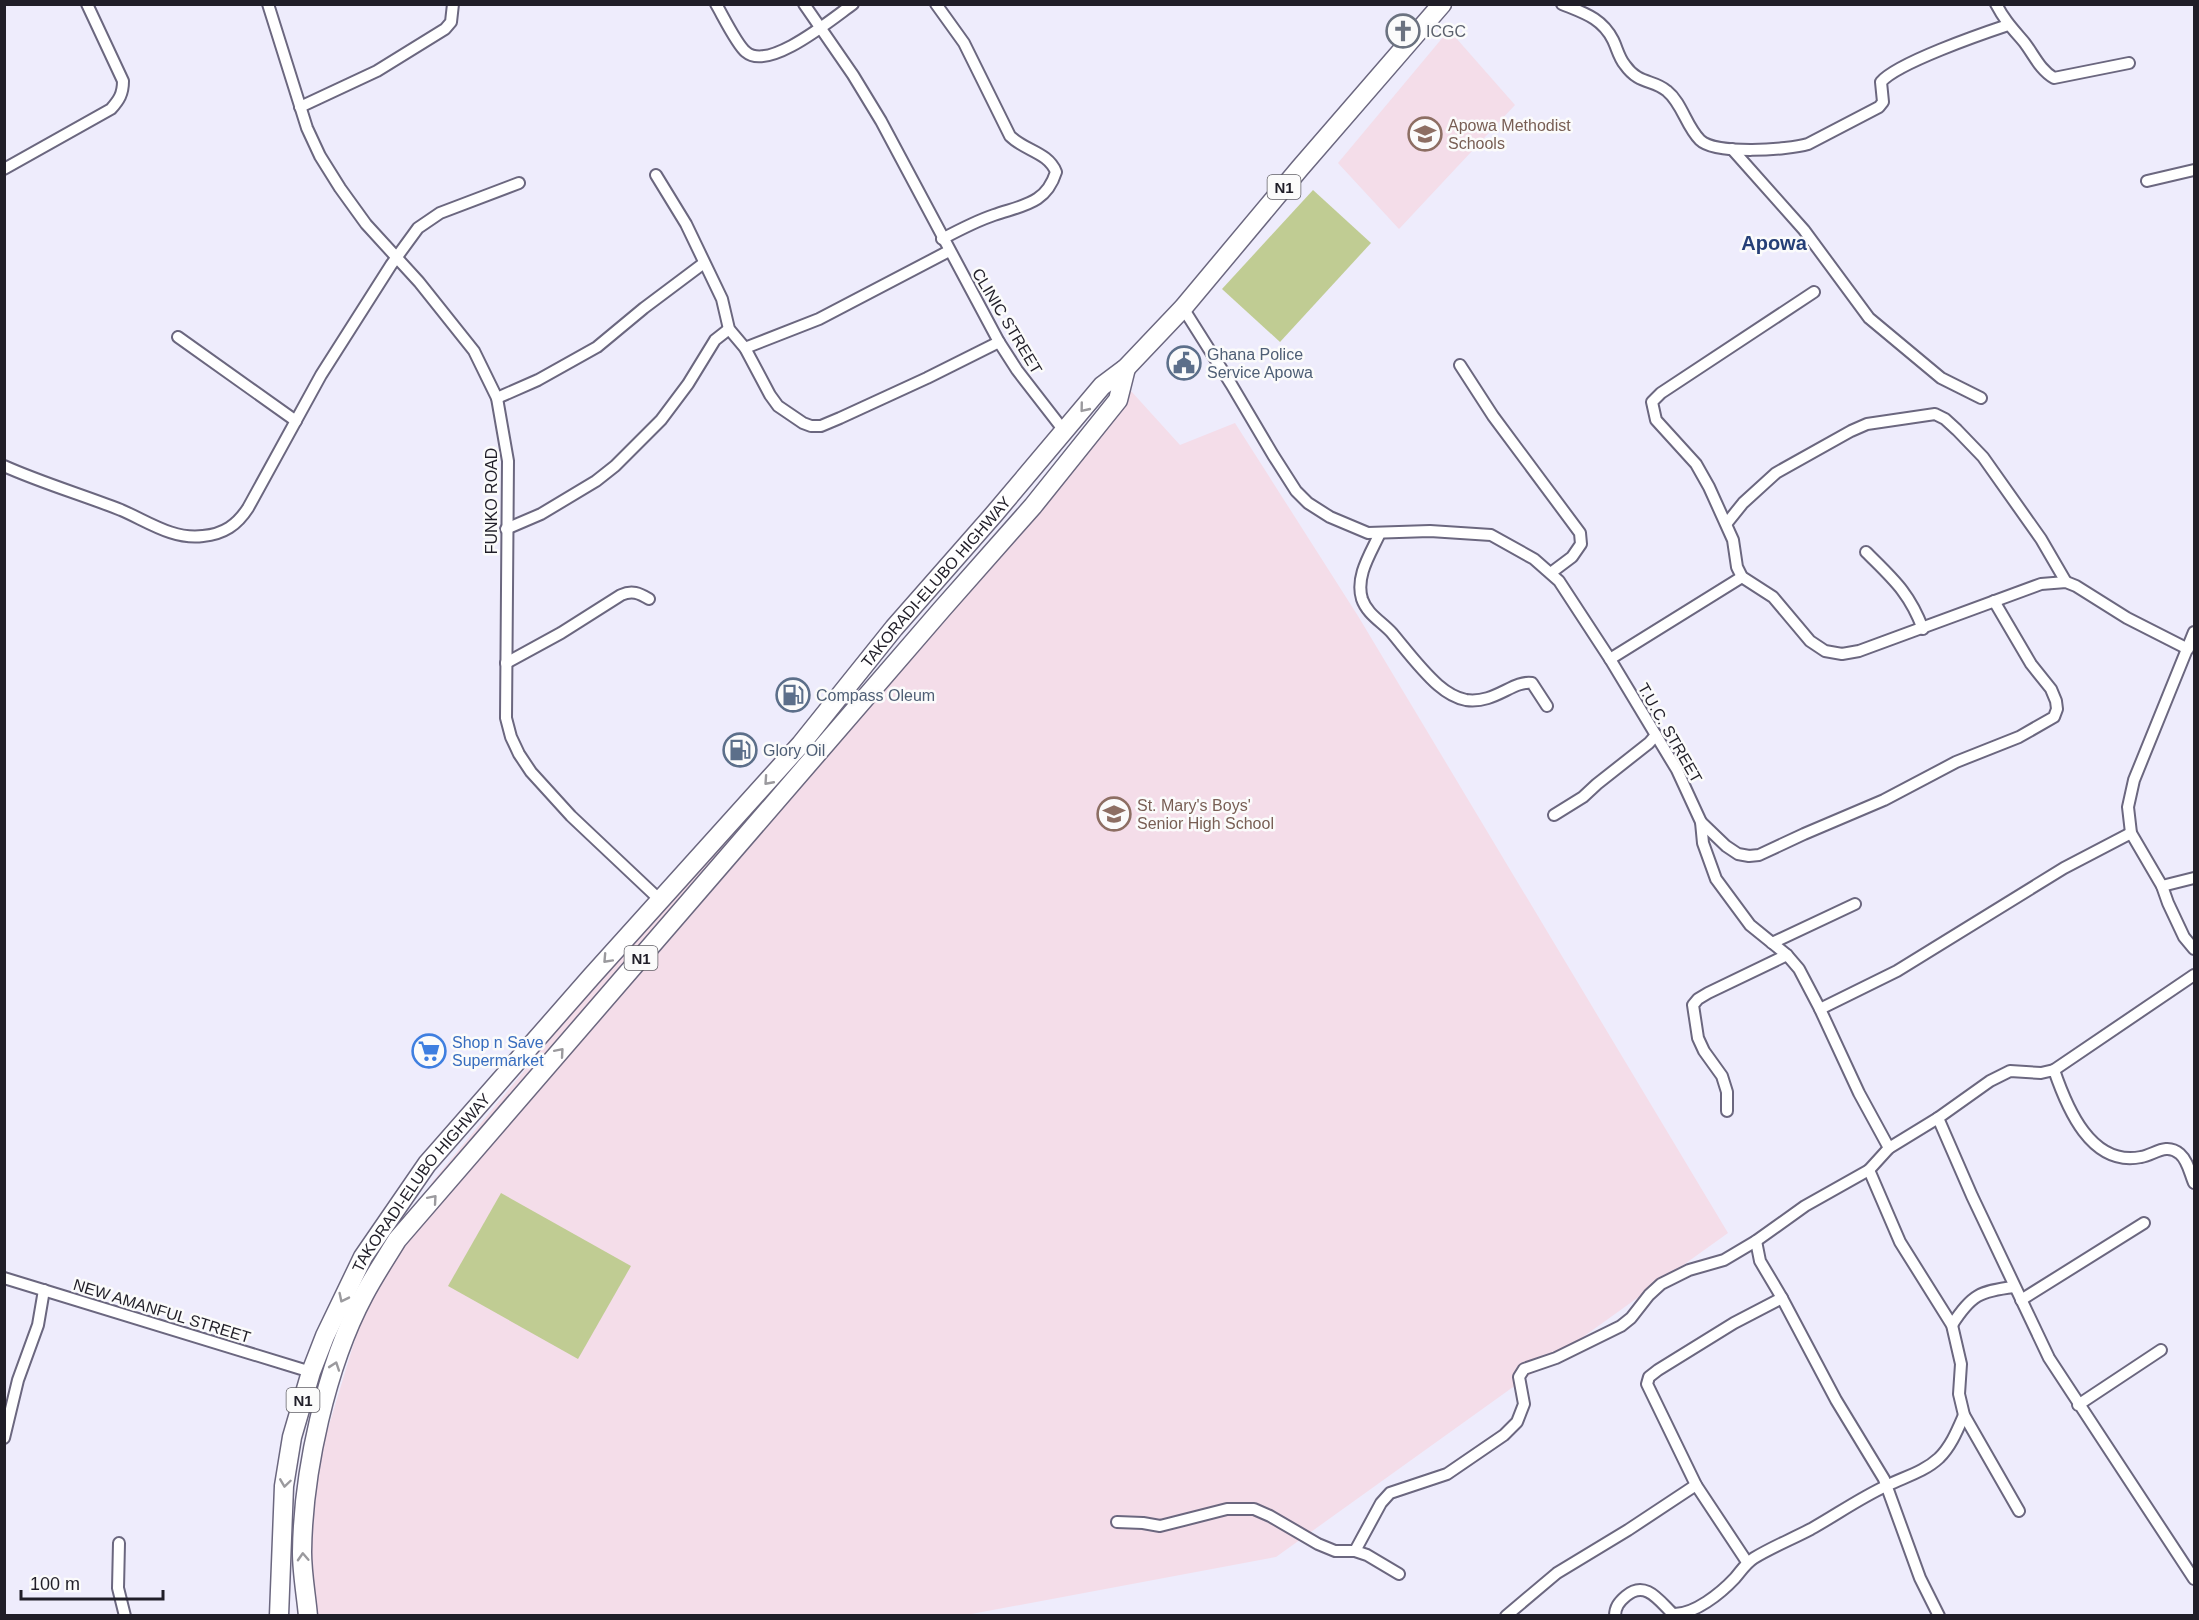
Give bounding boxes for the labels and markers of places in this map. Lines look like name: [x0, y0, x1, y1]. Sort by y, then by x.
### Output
church icon: ICGC: [1385, 13, 1421, 49]
place label: ICGC: [1426, 23, 1466, 40]
school or university icon: Apowa Methodist Schools: [1407, 116, 1443, 152]
place label: Apowa Methodist Schools: [1448, 117, 1571, 152]
public building icon: Ghana Police Service Apowa: [1166, 345, 1202, 381]
place label: Ghana Police Service Apowa: [1207, 346, 1313, 381]
fuel station icon: Compass Oleum: [775, 677, 811, 713]
place label: Compass Oleum: [816, 687, 935, 704]
fuel station icon: Glory Oil: [722, 732, 758, 768]
place label: Glory Oil: [763, 742, 825, 759]
school or university icon: St. Mary's Boys' Senior High School: [1096, 796, 1132, 832]
place label: St. Mary's Boys' Senior High School: [1137, 797, 1274, 832]
supermarket icon: Shop n Save Supermarket: [411, 1033, 447, 1069]
place label: Shop n Save Supermarket: [452, 1034, 544, 1069]

